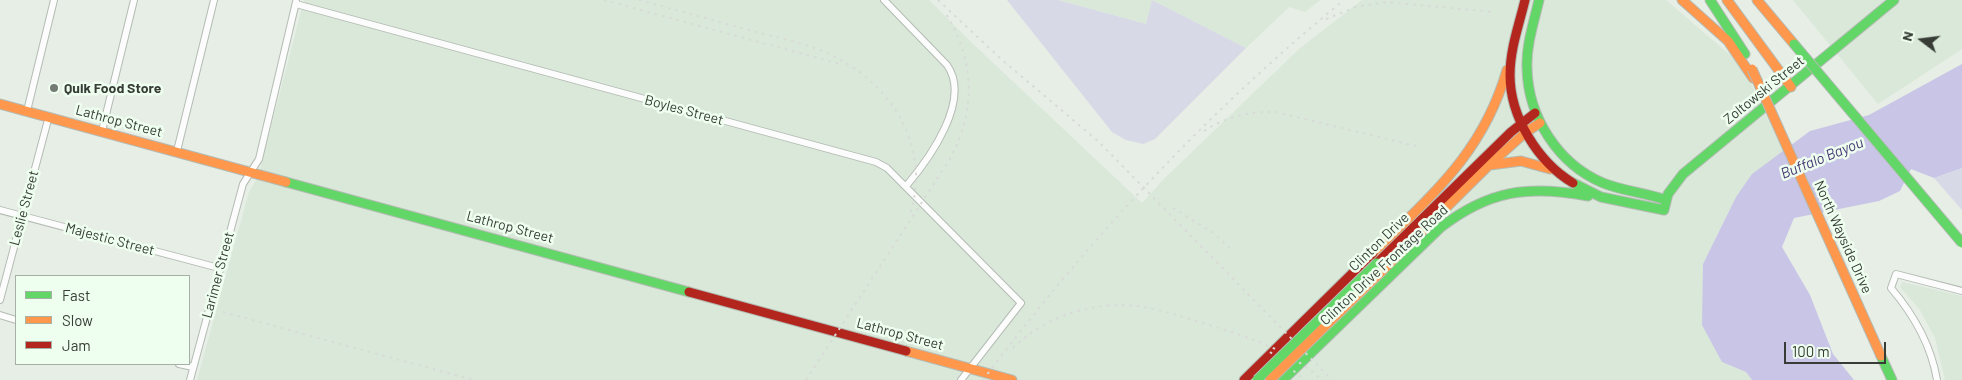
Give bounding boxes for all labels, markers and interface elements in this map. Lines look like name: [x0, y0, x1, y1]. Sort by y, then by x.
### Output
north arrow: [1897, 15, 1947, 65]
text: N: [1898, 29, 1916, 43]
street label: Zoltowski Street: [1720, 52, 1808, 128]
place label: Quik Food Store: [64, 80, 161, 96]
marker: Quik Food Store: [48, 82, 60, 94]
street label: Boyles Street: [643, 91, 725, 129]
street label: Lathrop Street: [74, 101, 164, 141]
water label: Buffalo Bayou: [1778, 133, 1866, 183]
street label: Leslie Street: [6, 168, 42, 248]
street label: North Wayside Drive: [1811, 178, 1875, 296]
street label: Clinton Drive Frontage Road: [1317, 201, 1451, 329]
street label: Lathrop Street: [465, 207, 555, 247]
street label: Clinton Drive: [1346, 209, 1412, 275]
street label: Majestic Street: [64, 219, 156, 259]
street label: Larimer Street: [198, 230, 238, 320]
legend: [15, 275, 190, 365]
text: Fast: [62, 286, 90, 304]
text: Slow: [62, 311, 93, 329]
street label: Lathrop Street: [855, 314, 945, 354]
scale bar: [1787, 332, 1890, 364]
text: Jam: [62, 336, 91, 354]
text: 100 m: [1792, 342, 1830, 360]

